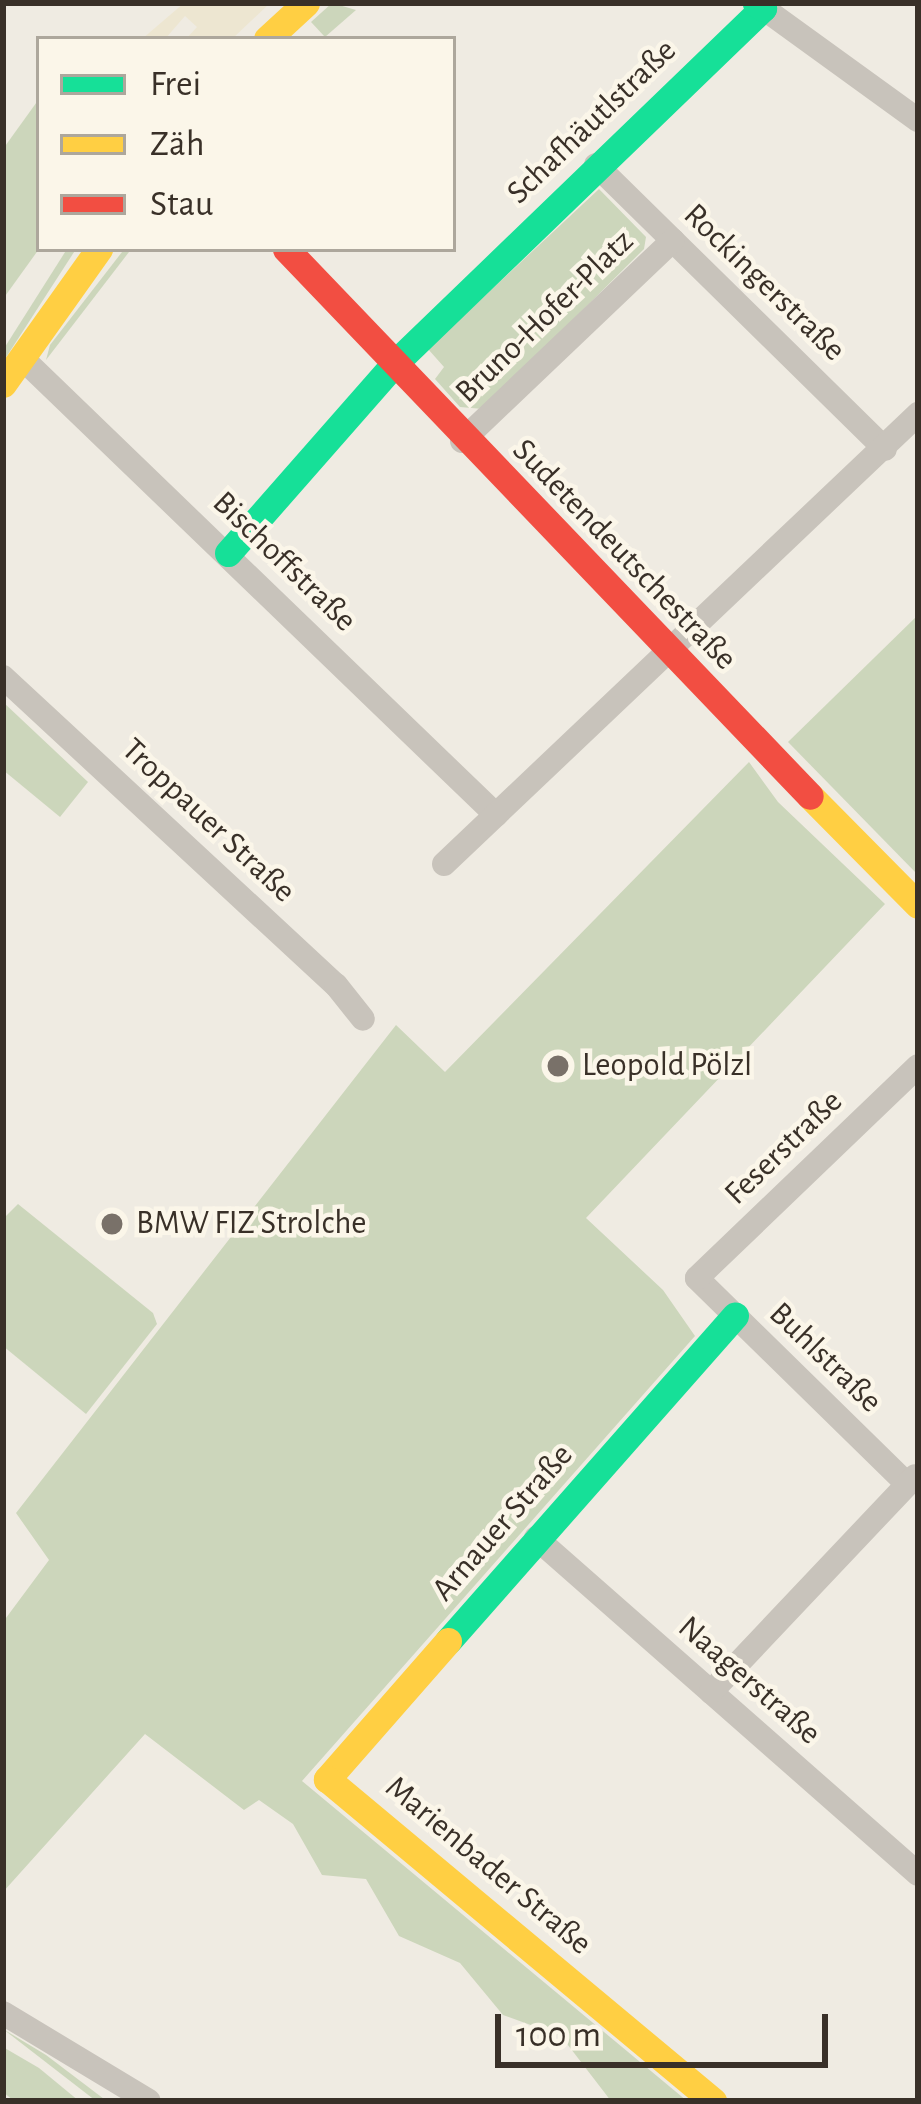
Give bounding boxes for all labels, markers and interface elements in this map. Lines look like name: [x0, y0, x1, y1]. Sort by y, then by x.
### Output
street label: Schafhäutlstraße: [499, 31, 685, 213]
legend: [36, 36, 456, 252]
text: Frei: [150, 66, 201, 102]
text: Zäh: [150, 126, 204, 162]
text: Stau: [150, 186, 213, 222]
street label: Rockingerstraße: [675, 196, 853, 370]
street label: Bruno-Hofer-Platz: [448, 222, 642, 412]
street label: Sudetendeutschestraße: [504, 431, 744, 679]
street label: Bischoffstraße: [204, 483, 364, 641]
street label: Troppauer Straße: [113, 730, 303, 912]
place label: Leopold Pölzl: [582, 1046, 752, 1086]
marker: Leopold Pölzl: [545, 1053, 571, 1079]
street label: Feserstraße: [717, 1082, 851, 1214]
place label: BMW FIZ Strolche: [136, 1204, 367, 1244]
marker: BMW FIZ Strolche: [99, 1211, 125, 1237]
street label: Buhlstraße: [760, 1295, 890, 1421]
street label: Arnauer Straße: [424, 1436, 582, 1610]
street label: Naagerstraße: [670, 1608, 828, 1754]
street label: Marienbader Straße: [377, 1768, 599, 1964]
scale bar: [501, 1990, 834, 2064]
text: 100 m: [516, 2017, 601, 2053]

